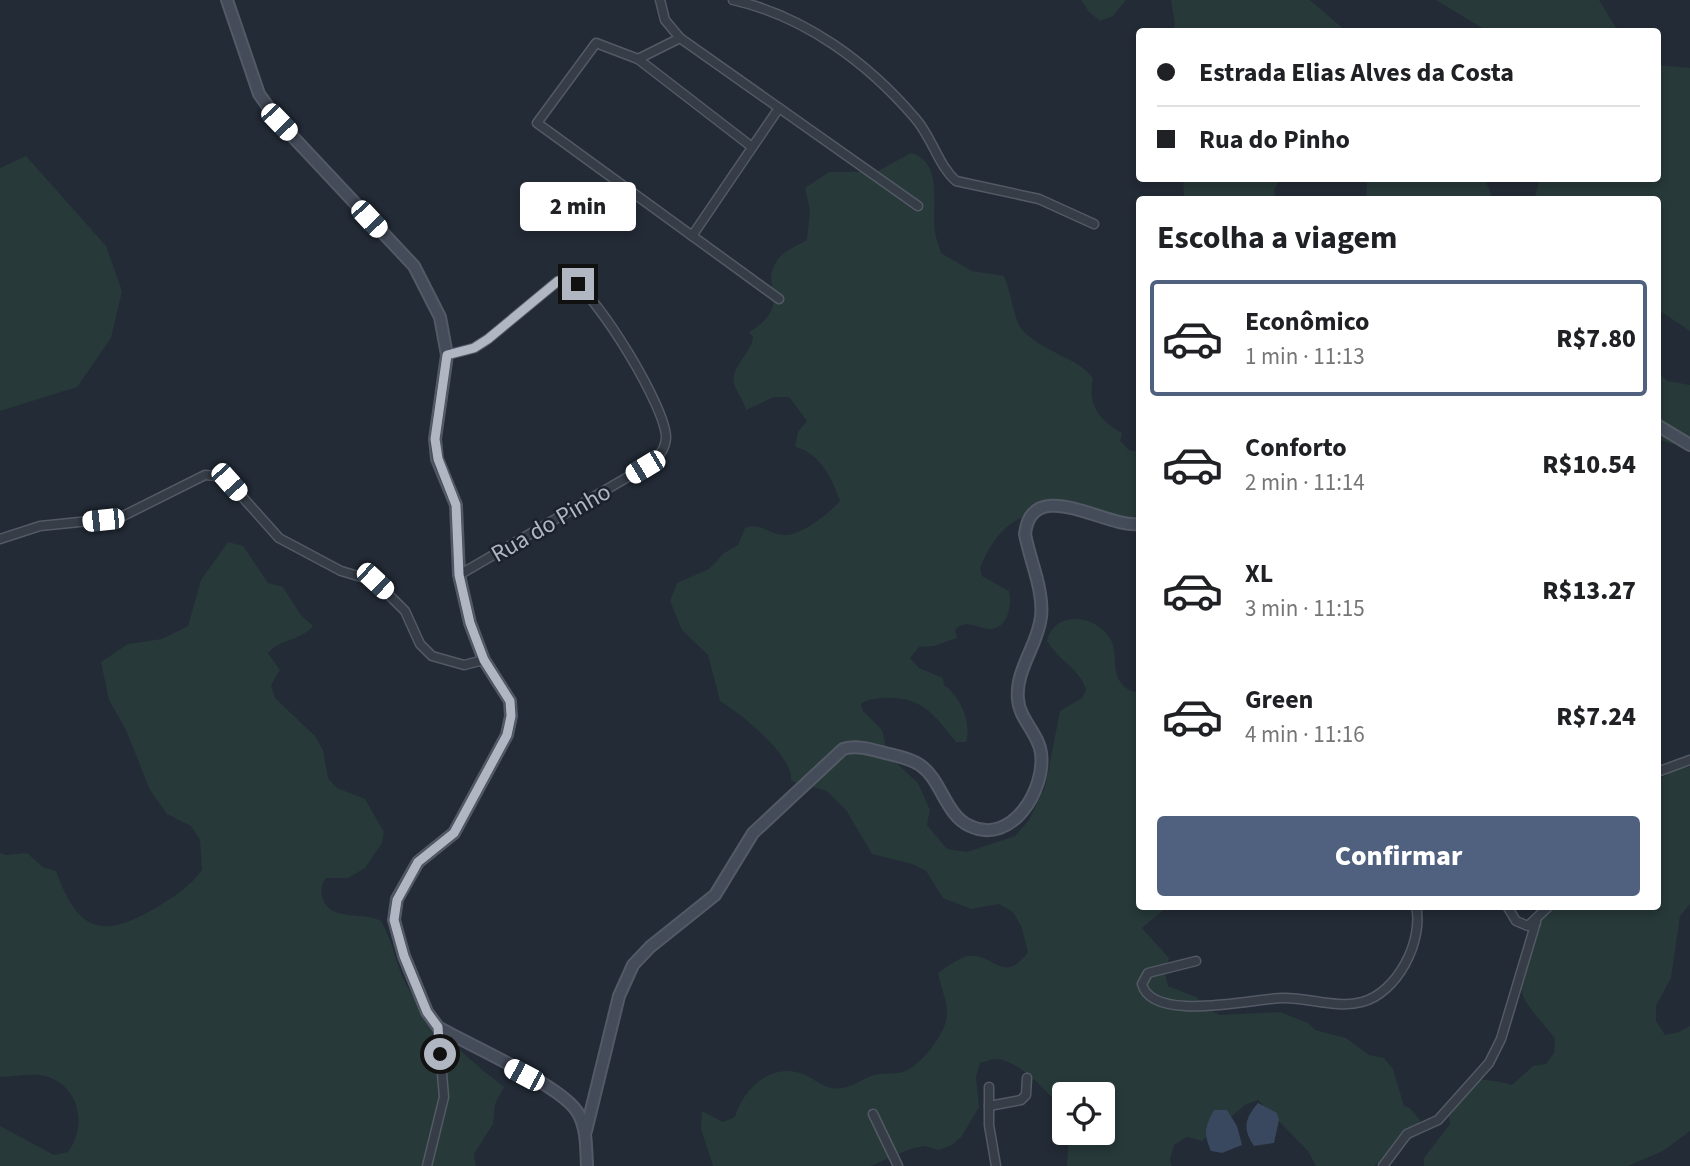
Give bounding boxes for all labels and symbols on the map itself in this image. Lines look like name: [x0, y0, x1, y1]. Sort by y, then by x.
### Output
car: [257, 100, 302, 144]
callout: 2 min: [520, 182, 636, 232]
car: [347, 196, 392, 242]
route end: [562, 268, 594, 300]
car: [622, 447, 669, 487]
car: [208, 459, 251, 505]
street label: Rua do Pinho: [484, 474, 618, 572]
car: [82, 507, 125, 533]
car: [353, 559, 398, 603]
route start: [424, 1038, 456, 1070]
car: [501, 1056, 548, 1094]

